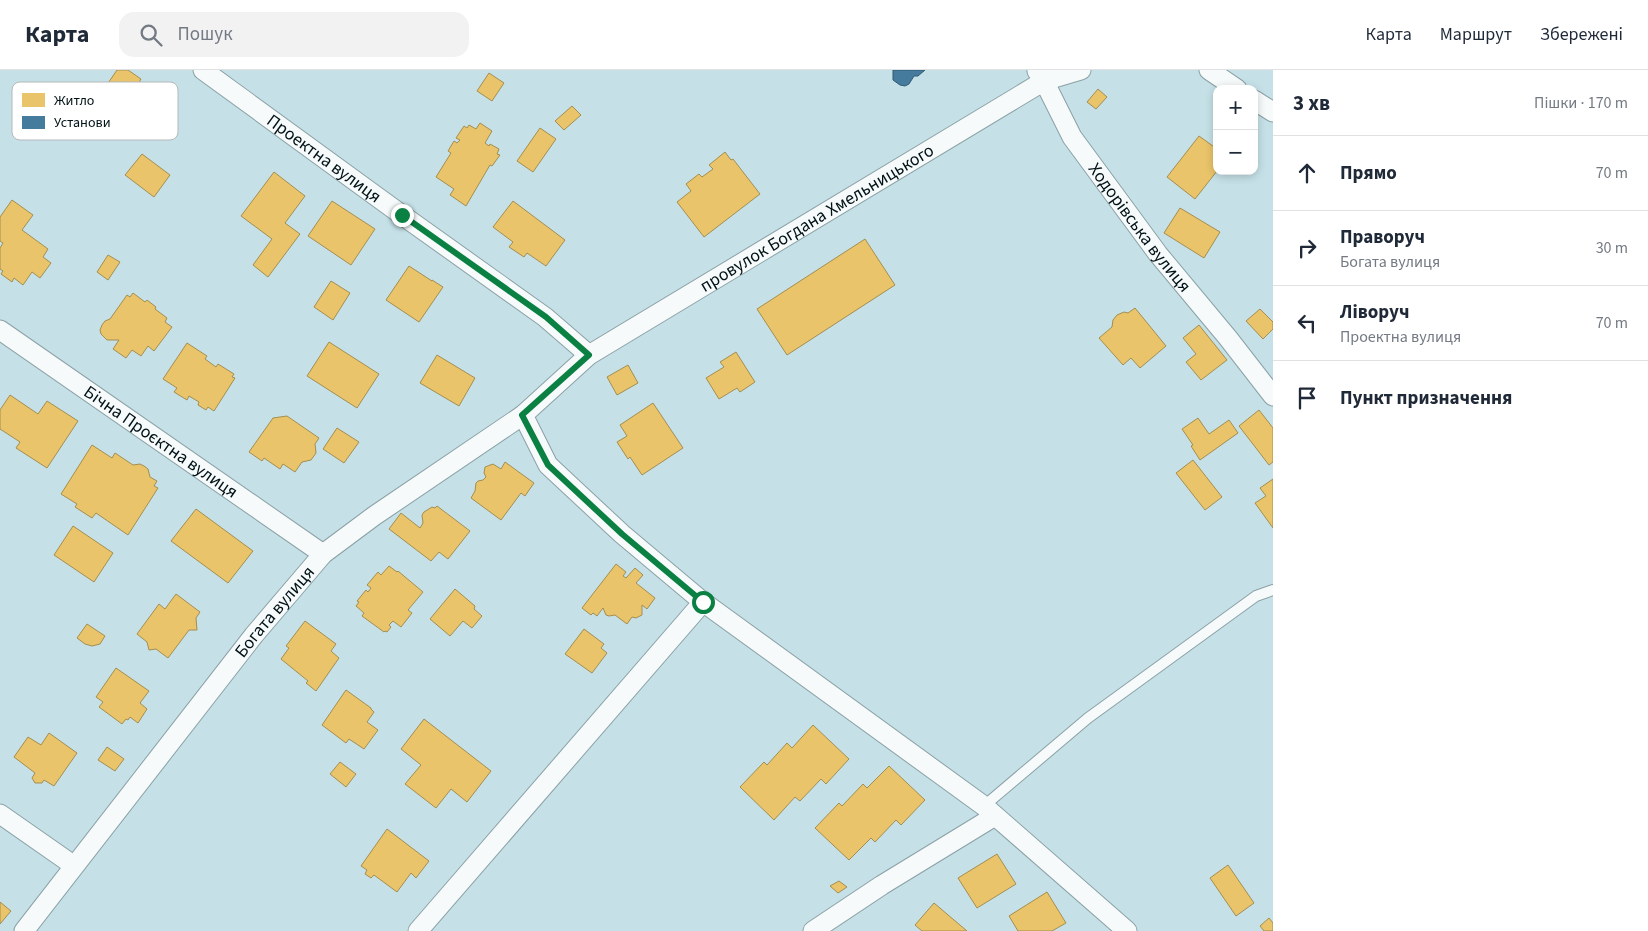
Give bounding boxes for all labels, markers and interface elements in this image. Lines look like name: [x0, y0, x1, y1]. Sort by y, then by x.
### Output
search box: [119, 12, 469, 57]
text: Карта: [25, 17, 89, 52]
icon: search: [137, 21, 165, 49]
text: Пошук: [177, 21, 233, 48]
text: Карта: [1366, 22, 1412, 47]
text: Маршрут: [1440, 22, 1512, 47]
text: Збережені: [1540, 22, 1623, 47]
legend: [12, 82, 178, 140]
map controls: [1213, 85, 1258, 175]
button: +: [1213, 85, 1258, 130]
text: 3 хв: [1293, 88, 1330, 118]
text: Житло: [54, 91, 94, 111]
text: Пішки · 170 m: [1534, 92, 1628, 114]
street label: Проектна вулиця: [261, 108, 386, 209]
text: Установи: [54, 113, 111, 133]
button: −: [1213, 130, 1258, 175]
street label: провулок Богдана Хмельницького: [695, 138, 939, 298]
street label: Ходорівська вулиця: [1082, 158, 1197, 298]
icon: ahead: [1293, 159, 1321, 187]
text: Прямо: [1340, 160, 1397, 187]
text: 70 m: [1596, 162, 1628, 184]
route end: [391, 204, 414, 227]
text: Праворуч: [1340, 224, 1425, 251]
icon: right: [1293, 234, 1321, 262]
text: 30 m: [1596, 237, 1628, 259]
text: Богата вулиця: [1340, 251, 1440, 273]
text: Ліворуч: [1340, 299, 1409, 326]
icon: left: [1293, 309, 1321, 337]
text: 70 m: [1596, 312, 1628, 334]
text: Проектна вулиця: [1340, 326, 1461, 348]
street label: Бічна Проєктна вулиця: [79, 380, 243, 504]
icon: arrive: [1293, 384, 1321, 412]
text: Пункт призначення: [1340, 385, 1512, 412]
street label: Богата вулиця: [229, 561, 321, 663]
route start: [692, 591, 715, 614]

